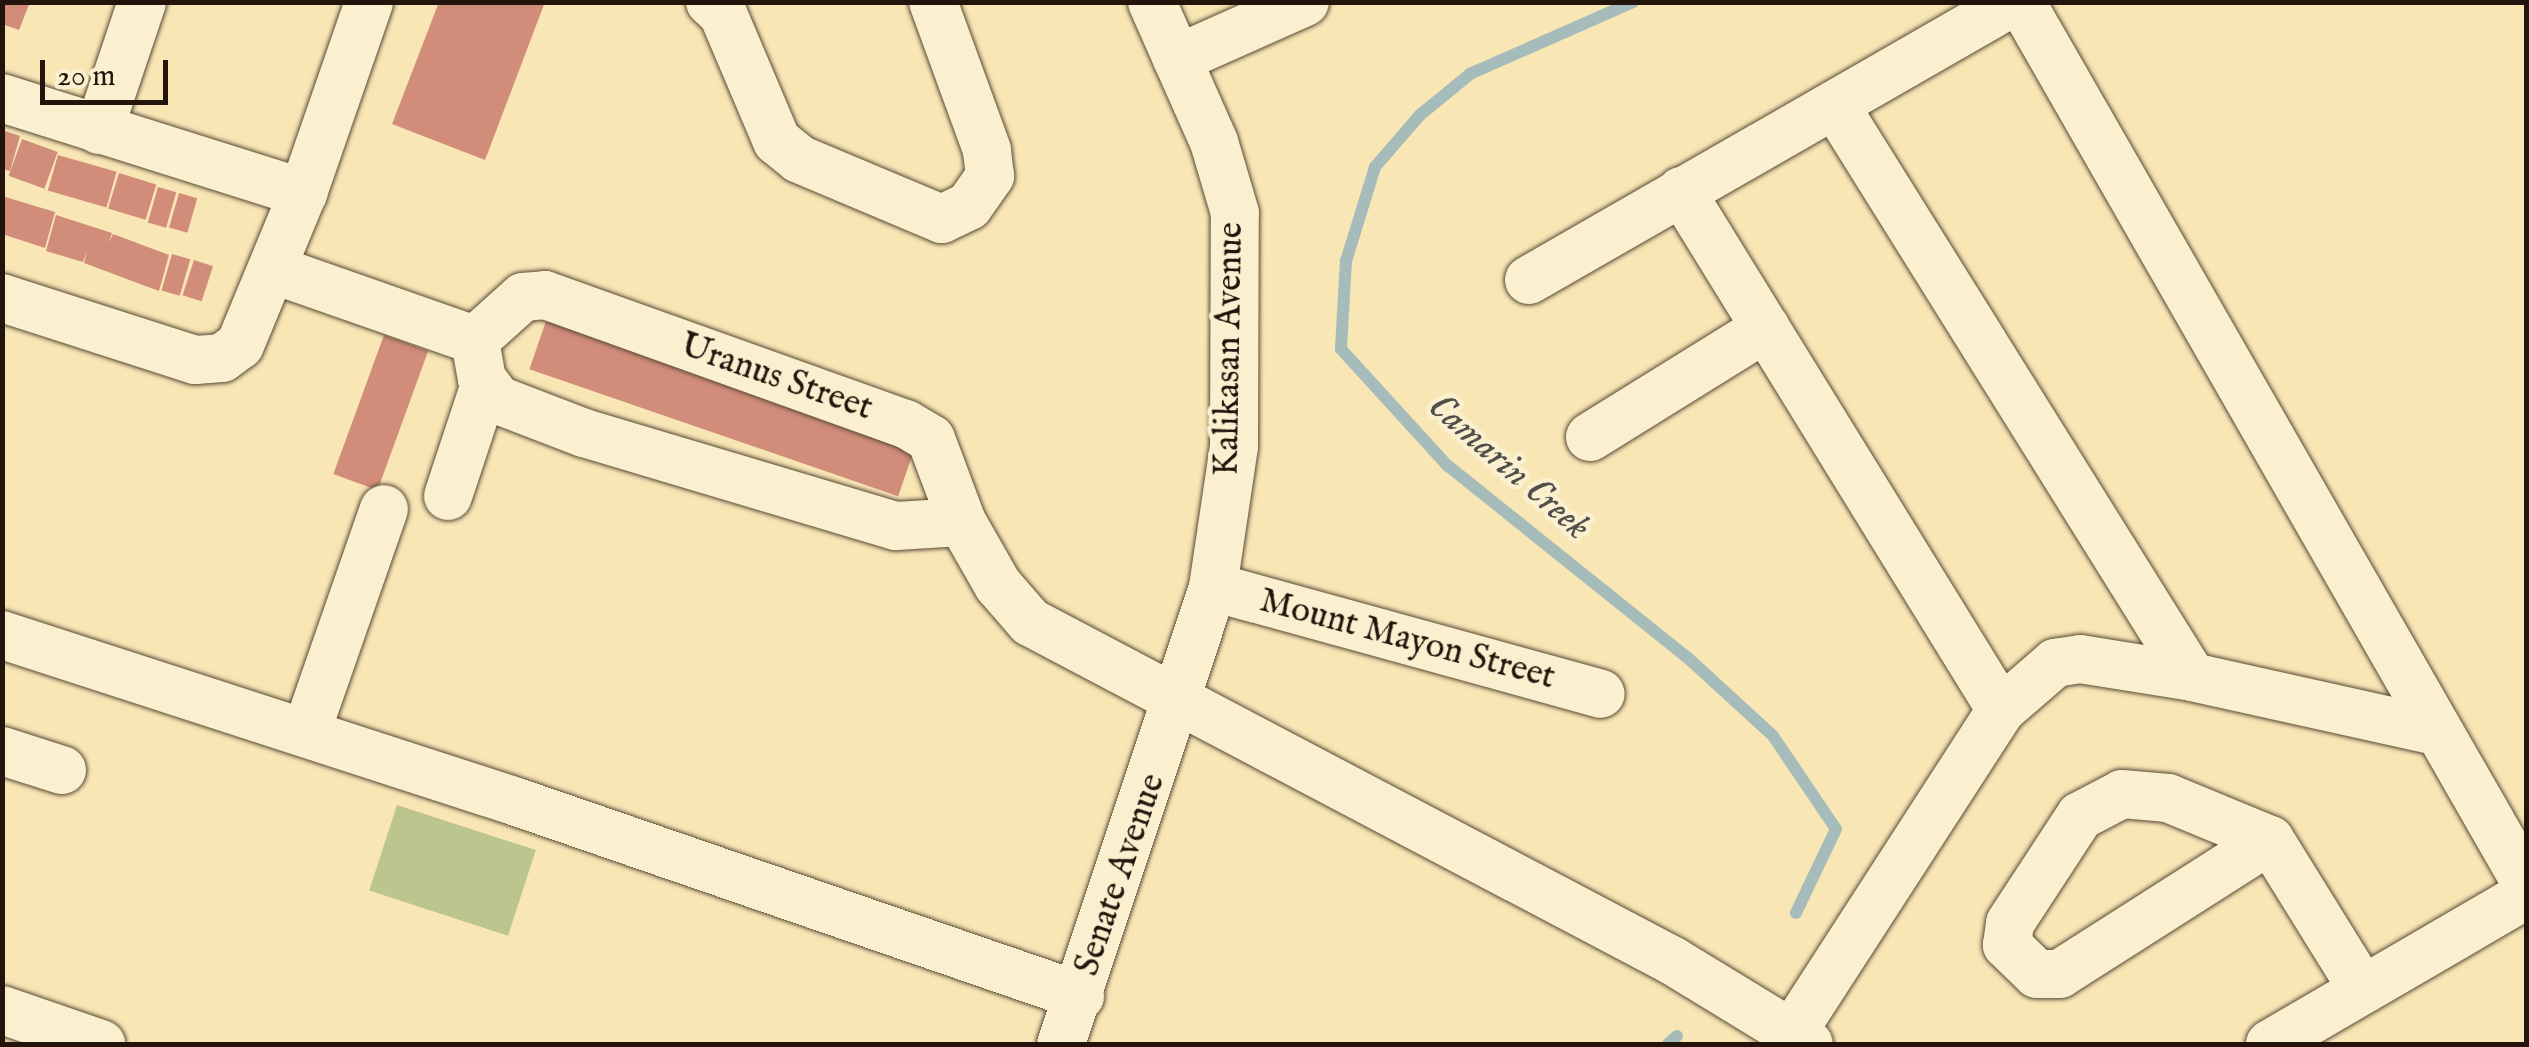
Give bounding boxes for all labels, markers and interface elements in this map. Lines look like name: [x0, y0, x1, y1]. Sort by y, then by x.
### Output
scale bar: [45, 40, 172, 102]
text: 20 m: [57, 58, 116, 96]
street label: Kalikasan Avenue: [1207, 222, 1253, 476]
street label: Uranus Street: [675, 326, 877, 430]
water label: Camarin Creek: [1418, 385, 1598, 551]
street label: Mount Mayon Street: [1255, 580, 1559, 700]
street label: Senate Avenue: [1067, 769, 1175, 981]

